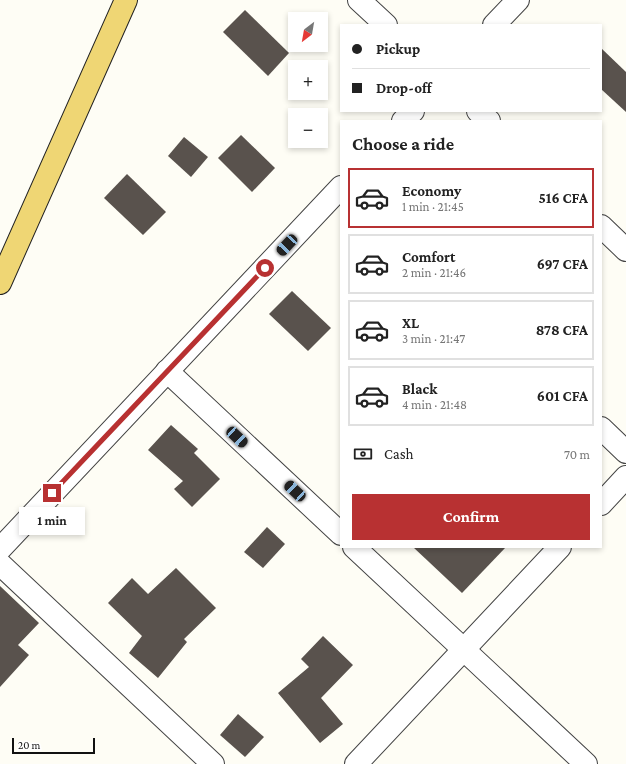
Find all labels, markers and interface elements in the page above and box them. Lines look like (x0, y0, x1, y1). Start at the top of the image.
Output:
north arrow (288, 12, 328, 52)
map controls (288, 12, 328, 148)
text: Pickup (376, 41, 420, 57)
button: + (288, 60, 328, 100)
text: Drop-off (376, 80, 432, 96)
button: − (288, 108, 328, 148)
text: Choose a ride (352, 134, 454, 154)
icon: car (354, 180, 390, 216)
text: Economy (402, 183, 461, 199)
text: 516 CFA (539, 190, 588, 206)
text: 1 min · 21:45 (402, 199, 464, 214)
car (274, 232, 300, 258)
icon: car (354, 246, 390, 282)
text: Comfort (402, 249, 456, 265)
text: 697 CFA (537, 256, 588, 272)
route start (256, 259, 274, 277)
text: 2 min · 21:46 (402, 265, 466, 280)
icon: car (354, 312, 390, 348)
text: XL (402, 315, 419, 331)
text: 878 CFA (536, 322, 588, 338)
text: 3 min · 21:47 (402, 331, 465, 346)
icon: car (354, 378, 390, 414)
text: Black (402, 381, 437, 397)
text: 601 CFA (537, 388, 588, 404)
text: 4 min · 21:48 (402, 397, 467, 412)
car (224, 424, 250, 450)
icon: cash (352, 443, 374, 465)
text: Cash (384, 446, 414, 462)
text: 70 m (564, 447, 590, 462)
car (282, 478, 308, 504)
route end (43, 484, 61, 502)
button: Confirm (352, 494, 590, 540)
callout: 1 min (19, 507, 85, 535)
text: 1 min (37, 513, 67, 528)
scale bar (12, 736, 95, 755)
text: 20 m (18, 739, 40, 751)

